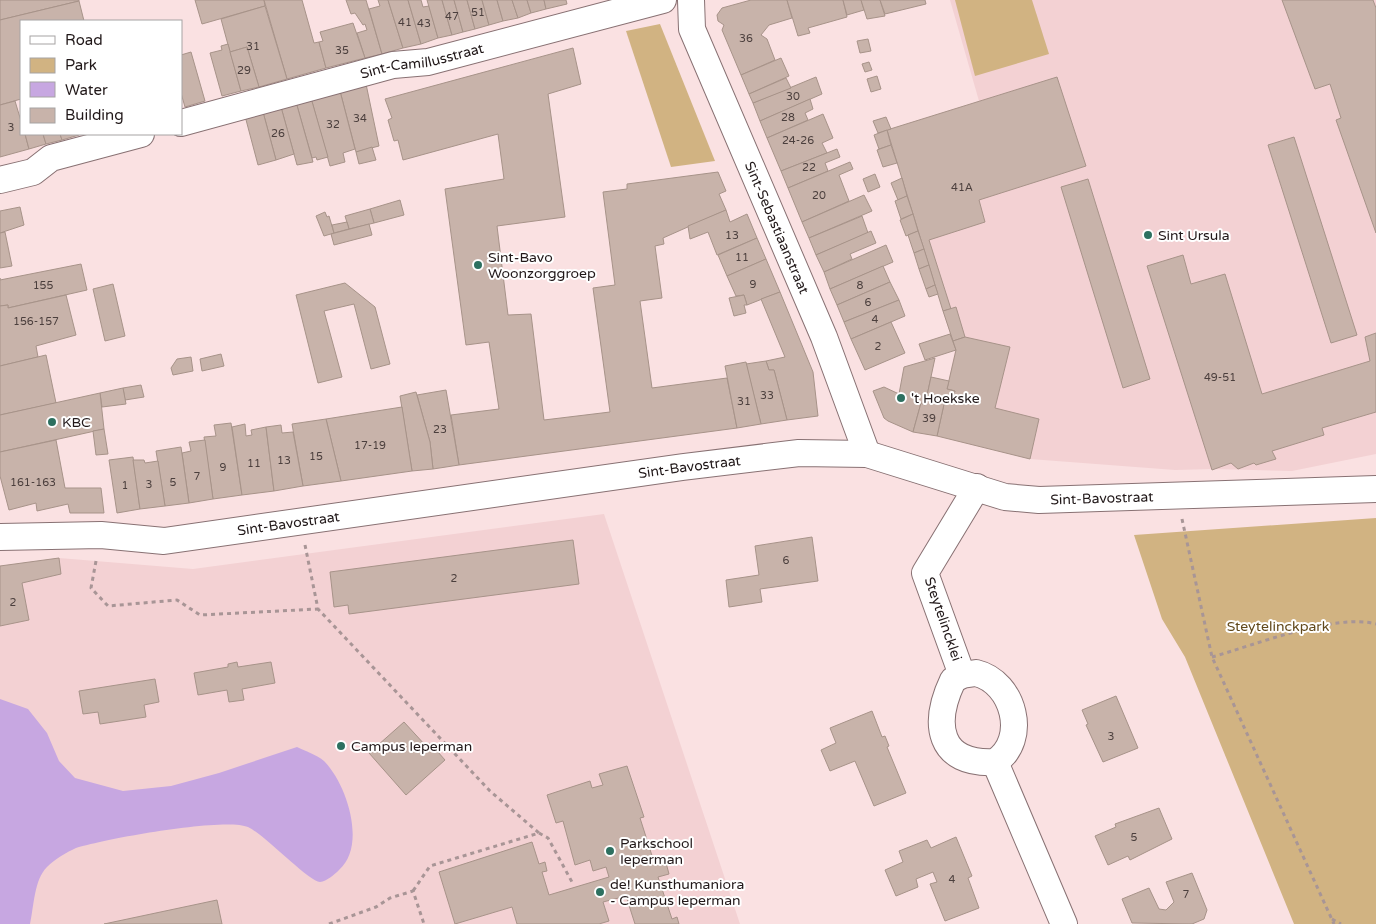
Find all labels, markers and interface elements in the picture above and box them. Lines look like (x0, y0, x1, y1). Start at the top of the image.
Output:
house number: 51 (471, 6, 485, 19)
house number: 47 (445, 10, 459, 23)
house number: 41 (398, 16, 412, 29)
house number: 43 (417, 17, 431, 30)
legend (20, 20, 182, 135)
text: Road (65, 31, 103, 49)
house number: 36 (739, 32, 753, 45)
street label: Sint-Camillusstraat (358, 39, 486, 82)
house number: 31 (246, 40, 260, 53)
house number: 35 (335, 44, 349, 57)
text: Park (65, 56, 97, 74)
house number: 29 (237, 64, 251, 77)
text: Water (65, 81, 108, 99)
house number: 30 (786, 90, 800, 103)
text: Building (65, 106, 124, 124)
house number: 28 (781, 111, 795, 124)
house number: 34 (353, 112, 367, 125)
house number: 32 (326, 118, 340, 131)
house number: 3 (8, 121, 15, 134)
house number: 26 (271, 127, 285, 140)
house number: 24-26 (782, 134, 814, 147)
street label: Sint-Sebastiaanstraat (741, 159, 813, 297)
house number: 22 (802, 161, 816, 174)
house number: 41A (951, 181, 973, 194)
house number: 20 (812, 189, 826, 202)
place label: Sint Ursula (1158, 227, 1230, 244)
house number: 13 (725, 229, 739, 242)
marker: Sint Ursula (1142, 229, 1154, 241)
place label: Sint-Bavo Woonzorggroep (488, 249, 596, 282)
house number: 11 (735, 251, 749, 264)
marker: Sint-Bavo Woonzorggroep (472, 259, 484, 271)
house number: 9 (750, 278, 757, 291)
house number: 155 (33, 279, 53, 292)
house number: 8 (857, 279, 864, 292)
house number: 6 (865, 296, 872, 309)
house number: 4 (872, 313, 879, 326)
house number: 156-157 (13, 315, 59, 328)
house number: 2 (875, 340, 882, 353)
house number: 49-51 (1204, 371, 1236, 384)
house number: 33 (760, 389, 774, 402)
place label: 't Hoekske (911, 390, 980, 407)
marker: 't Hoekske (895, 392, 907, 404)
house number: 31 (737, 395, 751, 408)
house number: 39 (922, 412, 936, 425)
place label: KBC (62, 414, 91, 431)
marker: KBC (46, 416, 58, 428)
house number: 23 (433, 423, 447, 436)
house number: 17-19 (354, 439, 386, 452)
house number: 15 (309, 450, 323, 463)
street label: Sint-Bavostraat (637, 452, 742, 482)
house number: 13 (277, 454, 291, 467)
house number: 11 (247, 457, 261, 470)
house number: 9 (220, 461, 227, 474)
house number: 7 (194, 470, 201, 483)
house number: 161-163 (10, 476, 56, 489)
house number: 5 (170, 476, 177, 489)
house number: 3 (146, 478, 153, 491)
house number: 1 (122, 479, 128, 492)
street label: Sint-Bavostraat (1050, 488, 1154, 508)
street label: Sint-Bavostraat (236, 507, 341, 539)
house number: 6 (783, 554, 790, 567)
house number: 2 (451, 572, 458, 585)
street label: Steytelincklei (921, 575, 965, 663)
house number: 2 (10, 596, 17, 609)
park label: Steytelinckpark (1227, 618, 1330, 635)
house number: 3 (1108, 730, 1115, 743)
place label: Campus Ieperman (351, 738, 472, 755)
marker: Campus Ieperman (335, 740, 347, 752)
house number: 5 (1131, 831, 1138, 844)
place label: Parkschool Ieperman (620, 835, 693, 868)
marker: Parkschool Ieperman (604, 845, 616, 857)
house number: 4 (949, 873, 956, 886)
place label: de! Kunsthumaniora - Campus Ieperman (610, 876, 744, 909)
marker: de! Kunsthumaniora - Campus Ieperman (594, 886, 606, 898)
house number: 7 (1183, 888, 1190, 901)

